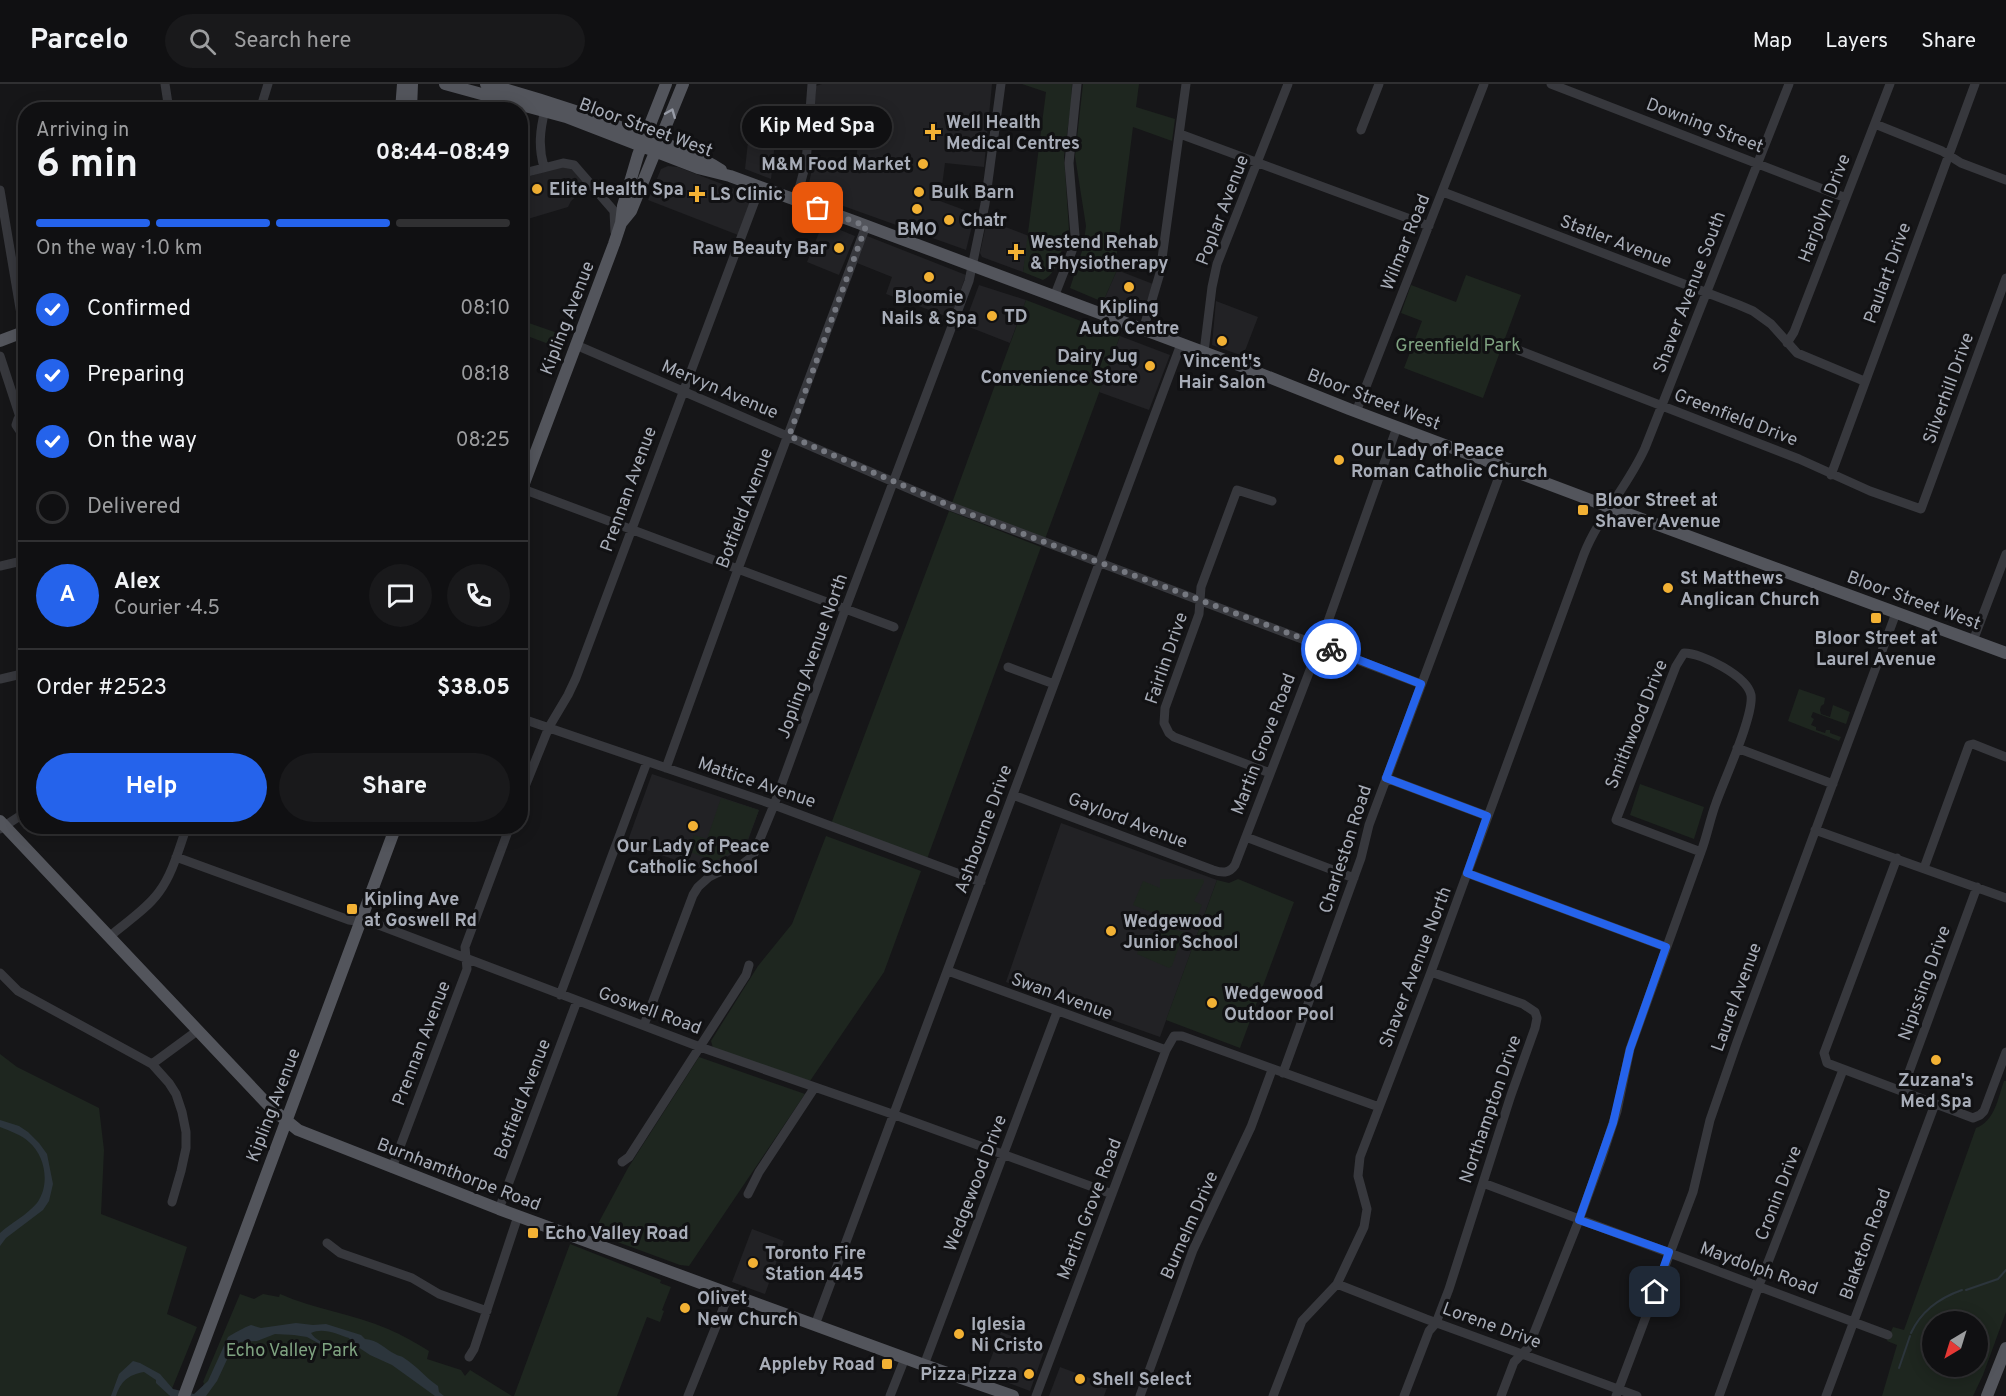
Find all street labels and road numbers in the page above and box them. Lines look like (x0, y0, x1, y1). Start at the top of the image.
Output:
street label: Downing Street (1643, 93, 1766, 159)
street label: Bloor Street West (575, 94, 716, 163)
street label: Harjolyn Drive (1794, 151, 1857, 266)
street label: Poplar Avenue (1192, 152, 1255, 269)
street label: Wilmar Road (1377, 191, 1436, 294)
street label: Shaver Avenue South (1649, 208, 1732, 377)
street label: Statler Avenue (1556, 210, 1675, 274)
street label: Paulart Drive (1859, 220, 1917, 327)
street label: Kipling Avenue (536, 258, 601, 379)
street label: Silverhill Drive (1919, 330, 1980, 447)
street label: Mervyn Avenue (657, 355, 781, 425)
street label: Bloor Street West (1304, 364, 1443, 436)
street label: Greenfield Drive (1670, 384, 1801, 453)
street label: Prennan Avenue (596, 424, 663, 555)
street label: Botfield Avenue (712, 445, 779, 572)
street label: Bloor Street West (1843, 567, 1984, 636)
street label: Jopling Avenue North (773, 571, 854, 742)
street label: Fairlin Drive (1141, 609, 1194, 708)
street label: Smithwood Drive (1601, 657, 1674, 793)
street label: Martin Grove Road (1227, 670, 1302, 819)
street label: Mattice Avenue (695, 752, 819, 814)
street label: Ashbourne Drive (950, 762, 1018, 897)
street label: Charleston Road (1315, 782, 1378, 917)
street label: Gaylord Avenue (1064, 788, 1191, 855)
street label: Shaver Avenue North (1375, 884, 1458, 1051)
street label: Nipissing Drive (1894, 923, 1957, 1044)
street label: Laurel Avenue (1707, 940, 1768, 1055)
street label: Swan Avenue (1008, 968, 1115, 1026)
street label: Prennan Avenue (388, 978, 457, 1109)
street label: Goswell Road (595, 982, 704, 1041)
street label: Northampton Drive (1455, 1032, 1528, 1187)
street label: Botfield Avenue (490, 1036, 557, 1163)
street label: Kipling Avenue (242, 1045, 307, 1166)
street label: Wedgewood Drive (940, 1112, 1013, 1255)
street label: Burnhamthorpe Road (373, 1134, 544, 1217)
street label: Martin Grove Road (1053, 1135, 1128, 1284)
street label: Cronin Drive (1751, 1143, 1808, 1244)
street label: Burnelm Drive (1156, 1168, 1224, 1283)
street label: Blaketon Road (1836, 1186, 1897, 1303)
street label: Maydolph Road (1696, 1237, 1821, 1301)
street label: Lorene Drive (1439, 1298, 1544, 1355)

